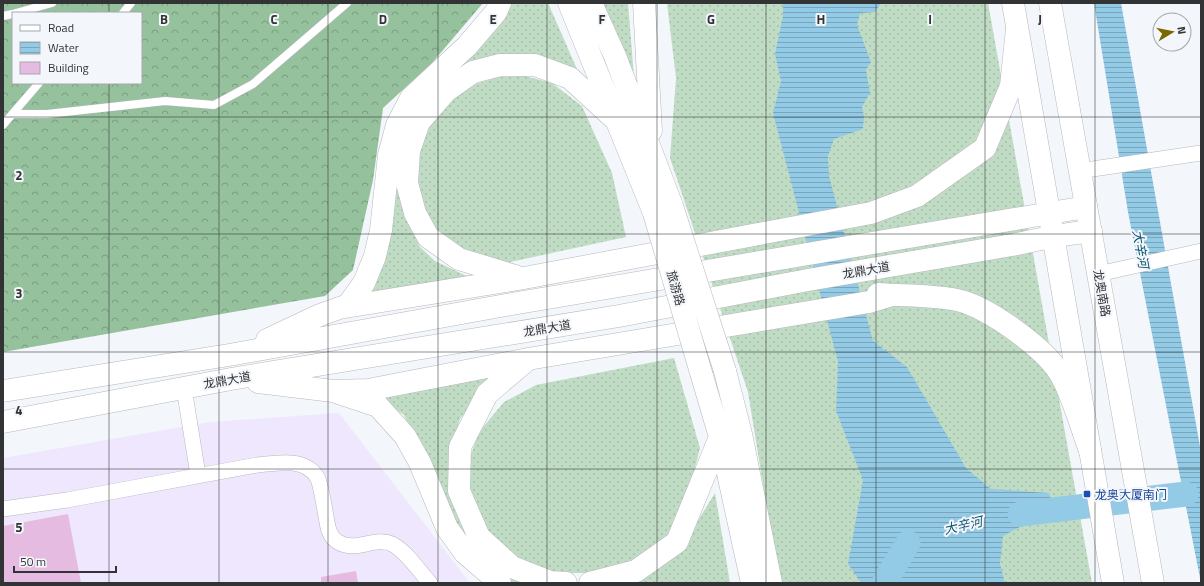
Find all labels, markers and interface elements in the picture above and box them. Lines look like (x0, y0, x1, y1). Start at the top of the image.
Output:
text: B (160, 9, 168, 29)
text: C (270, 9, 278, 29)
text: D (379, 9, 387, 29)
text: E (489, 9, 497, 29)
text: F (599, 9, 606, 29)
text: G (707, 9, 715, 29)
text: H (817, 9, 825, 29)
text: I (928, 9, 932, 29)
text: J (1038, 9, 1042, 29)
legend (12, 12, 142, 84)
north arrow (1152, 12, 1192, 52)
text: Road (48, 18, 74, 37)
text: N (1173, 25, 1190, 35)
text: Water (48, 38, 79, 57)
text: Building (48, 58, 89, 77)
text: 2 (15, 165, 23, 185)
water label: 大辛河 (1128, 228, 1155, 273)
street label: 龙鼎大道 (841, 256, 891, 284)
street label: 旅游路 (662, 268, 690, 308)
street label: 龙奥南路 (1088, 268, 1116, 318)
text: 3 (15, 283, 23, 303)
street label: 龙鼎大道 (522, 315, 572, 341)
street label: 龙鼎大道 (202, 366, 252, 394)
text: 4 (15, 400, 23, 420)
place label: 龙奥大厦南门 (1095, 485, 1167, 504)
marker: 龙奥大厦南门 (1082, 489, 1092, 499)
water label: 大辛河 (942, 510, 987, 539)
text: 5 (15, 517, 23, 537)
scale bar (14, 548, 116, 574)
text: 50 m (20, 552, 46, 571)

